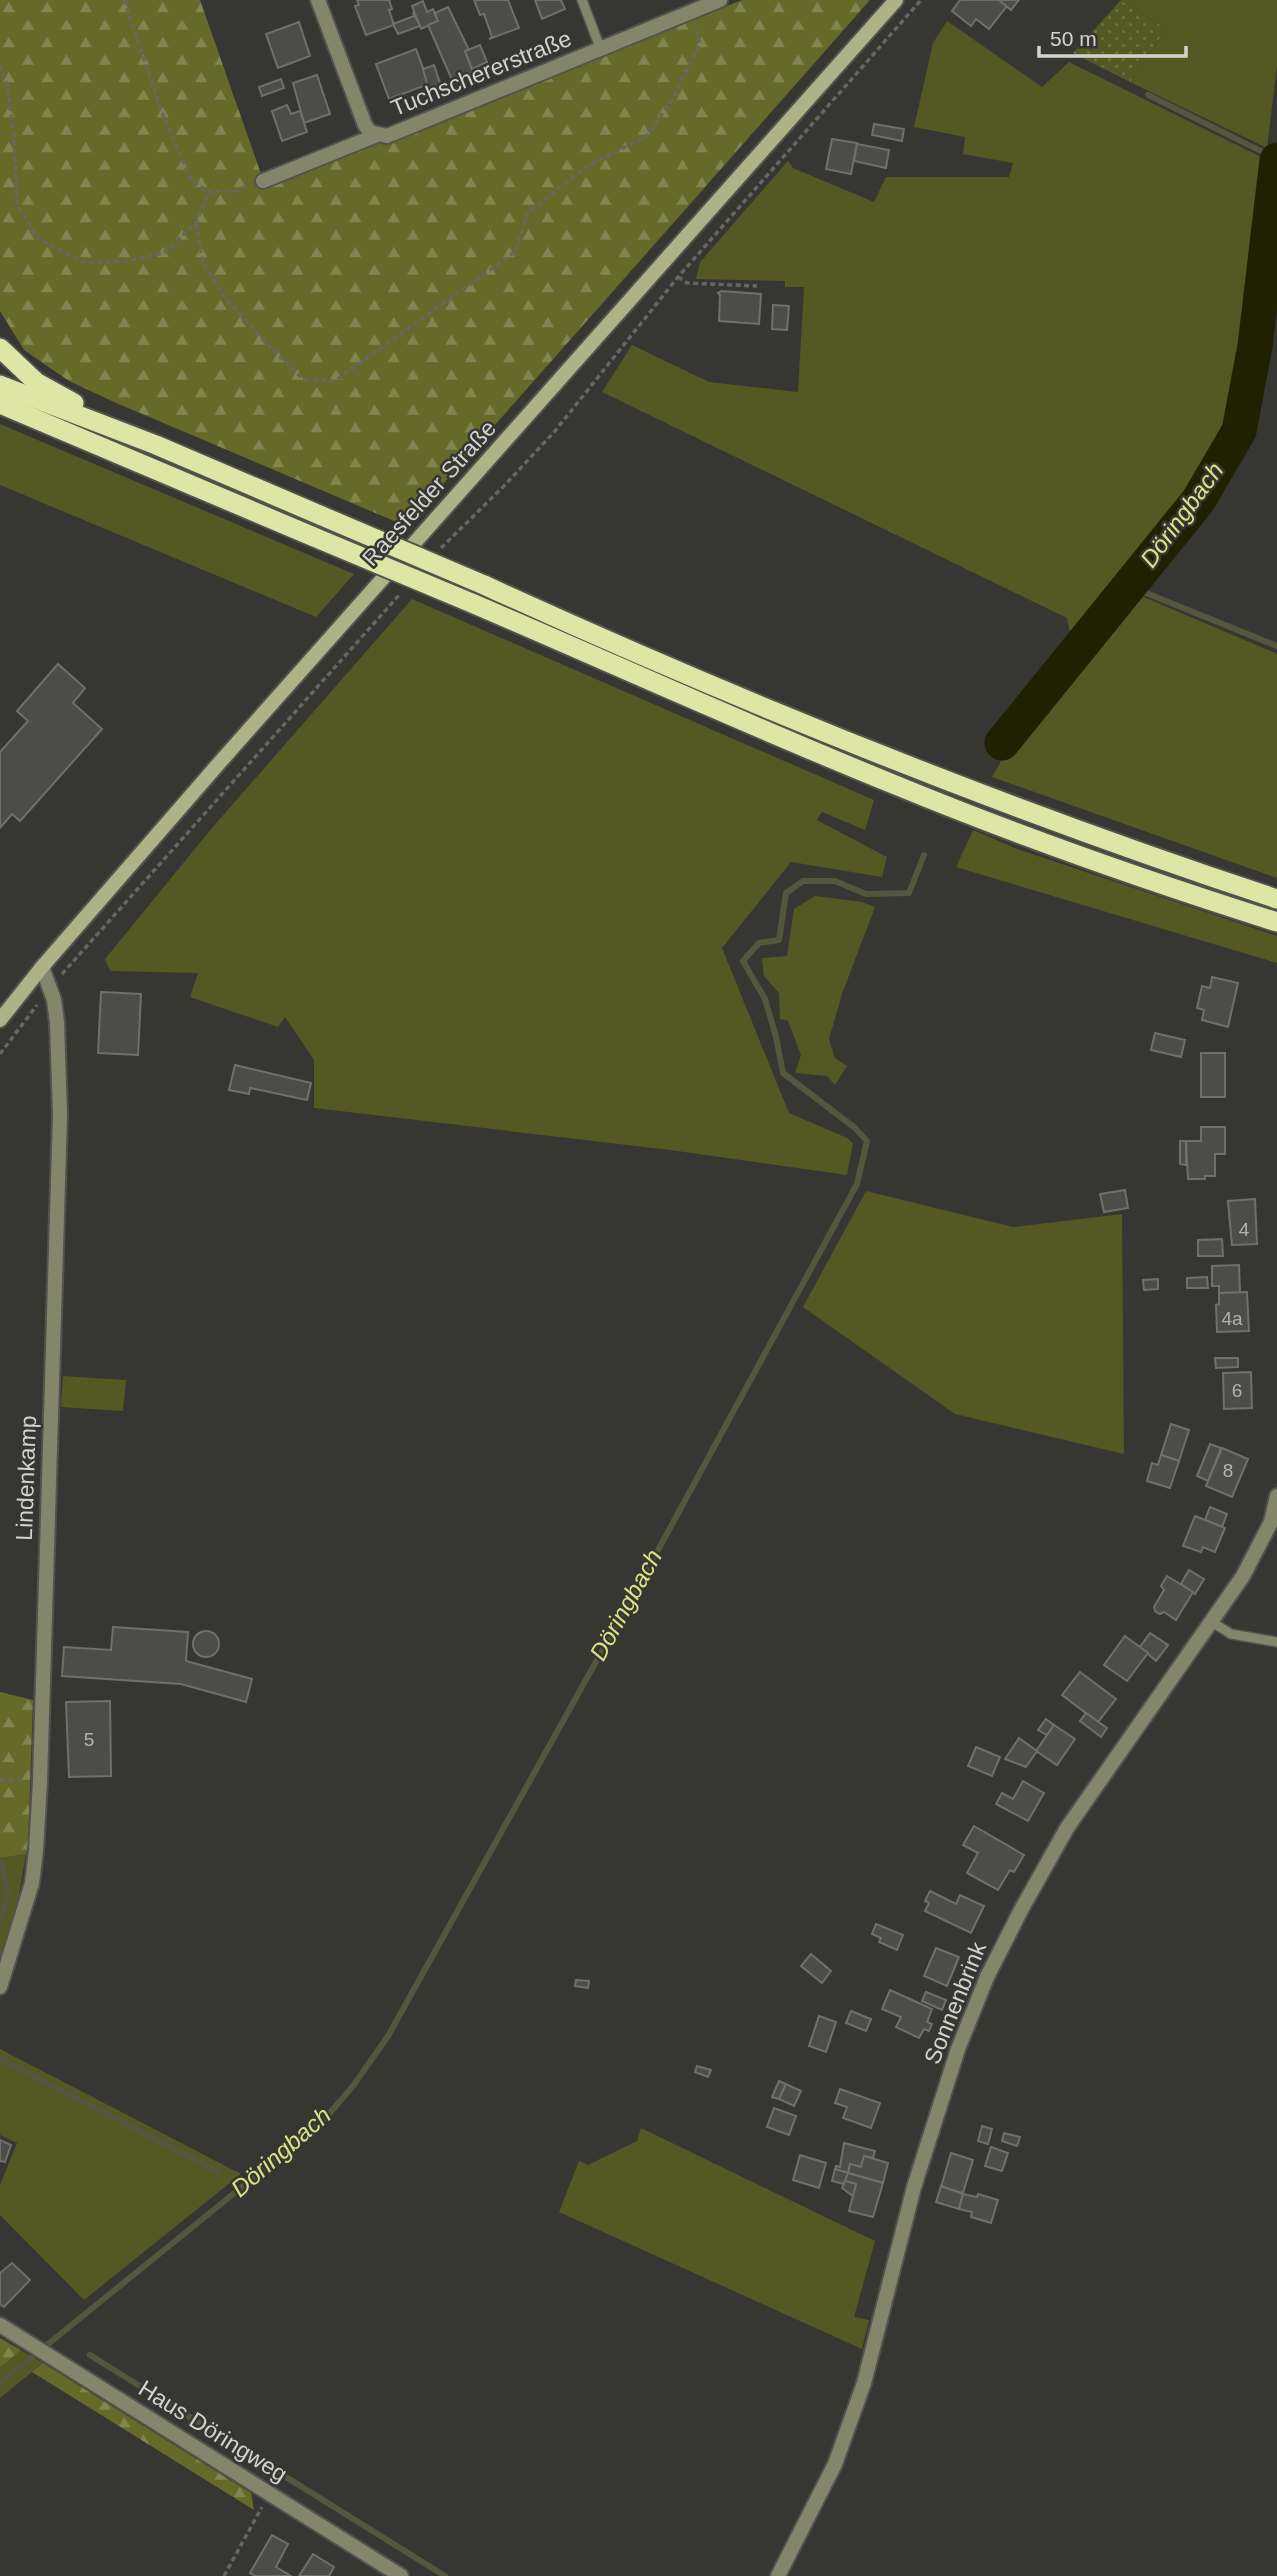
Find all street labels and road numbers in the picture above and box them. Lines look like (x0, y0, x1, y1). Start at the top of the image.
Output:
street label: Tuchschererstraße (387, 25, 575, 121)
street label: Raesfelder Straße (357, 415, 501, 571)
street label: Lindenkamp (11, 1415, 41, 1541)
street label: Sonnenbrink (919, 1938, 991, 2068)
street label: Haus Döringweg (134, 2375, 292, 2487)

